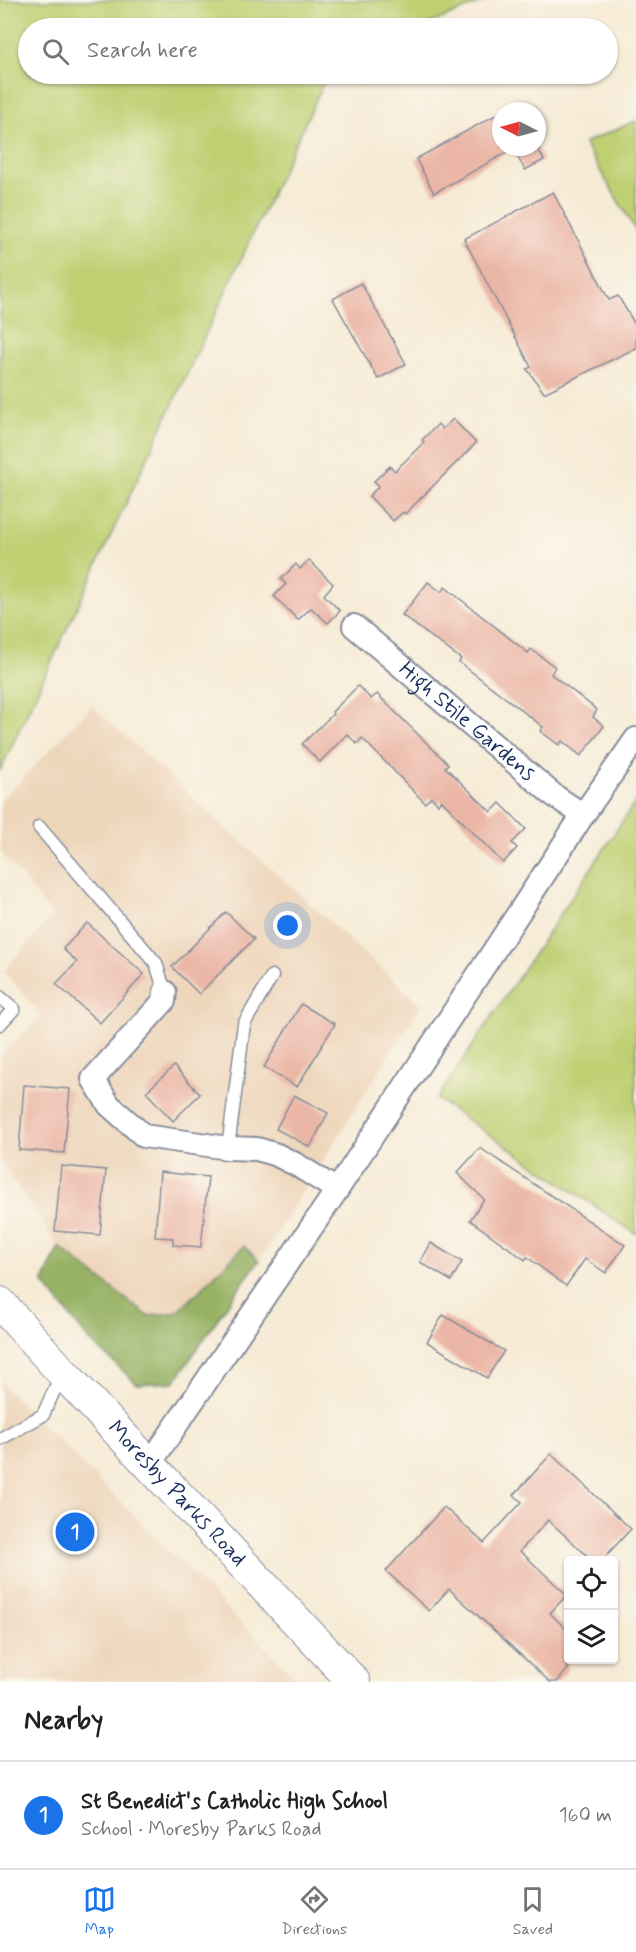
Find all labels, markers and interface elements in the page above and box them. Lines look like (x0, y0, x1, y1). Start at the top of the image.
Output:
search box (18, 18, 618, 84)
icon: search (39, 35, 72, 68)
text: Search here (87, 37, 198, 65)
north arrow (492, 102, 546, 156)
street label: High Stile Gardens (393, 656, 541, 788)
your location (273, 911, 302, 940)
street label: Moresby Parks Road (101, 1415, 252, 1573)
pin: 1 (56, 1510, 94, 1555)
map controls (564, 1556, 618, 1664)
button: locate (564, 1556, 618, 1610)
button: layers (564, 1610, 618, 1664)
text: Nearby (24, 1704, 103, 1738)
text: St Benedict's Catholic High School (81, 1788, 388, 1816)
text: 1 (39, 1802, 48, 1829)
text: 160 m (559, 1802, 612, 1829)
text: School · Moresby Parks Road (81, 1816, 321, 1843)
tab: Map (83, 1883, 116, 1940)
tab: Directions (281, 1883, 347, 1940)
tab: Saved (513, 1883, 553, 1940)

